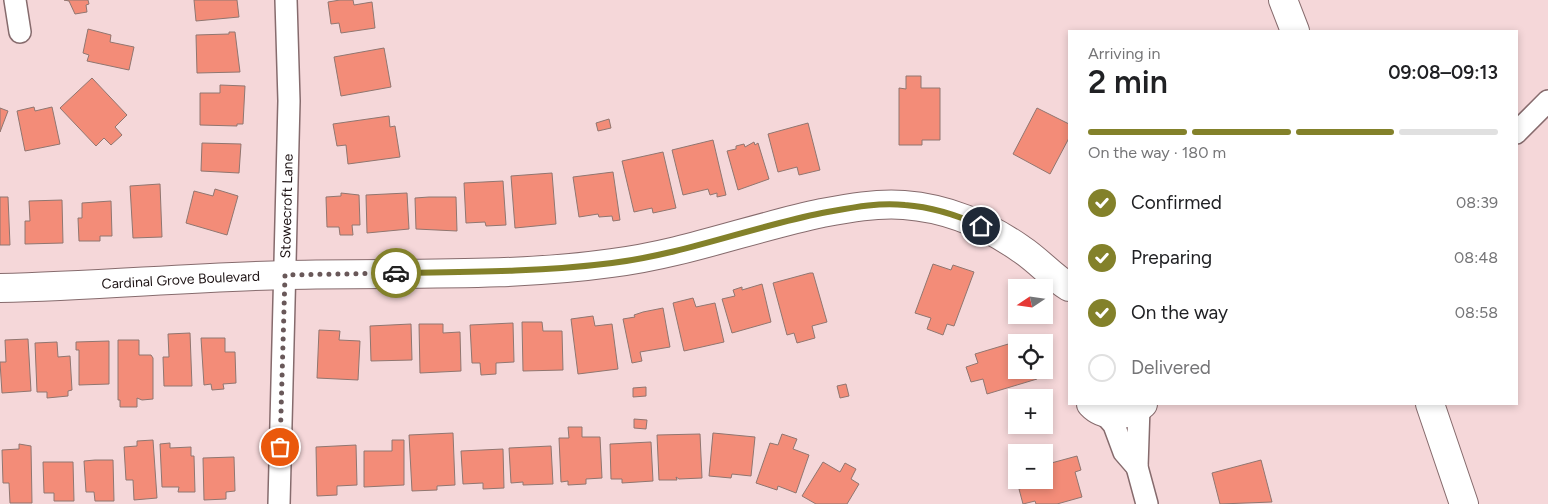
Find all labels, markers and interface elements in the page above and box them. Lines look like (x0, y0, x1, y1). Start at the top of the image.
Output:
text: Arriving in (1088, 44, 1160, 63)
text: 09:08–09:13 (1388, 61, 1498, 84)
text: 2 min (1088, 63, 1168, 101)
text: On the way · 180 m (1088, 143, 1226, 162)
street label: Stowecroft Lane (277, 153, 296, 259)
icon: check (1088, 189, 1116, 217)
text: Confirmed (1131, 191, 1222, 214)
text: 08:39 (1456, 193, 1498, 212)
pin (960, 205, 1002, 247)
icon: home (967, 212, 995, 240)
icon: check (1088, 244, 1116, 272)
text: Preparing (1131, 246, 1212, 269)
courier (371, 248, 421, 298)
text: 08:48 (1454, 248, 1498, 267)
icon: car (382, 259, 410, 287)
street label: Cardinal Grove Boulevard (101, 267, 260, 292)
north arrow (1008, 279, 1052, 324)
map controls (1008, 279, 1053, 489)
icon: check (1088, 299, 1116, 327)
text: On the way (1131, 301, 1228, 324)
text: 08:58 (1455, 303, 1498, 322)
button: locate (1008, 334, 1053, 379)
text: Delivered (1131, 356, 1211, 379)
button: + (1008, 389, 1053, 434)
pin (259, 426, 301, 468)
icon: bag (266, 433, 294, 461)
button: − (1008, 444, 1053, 489)

